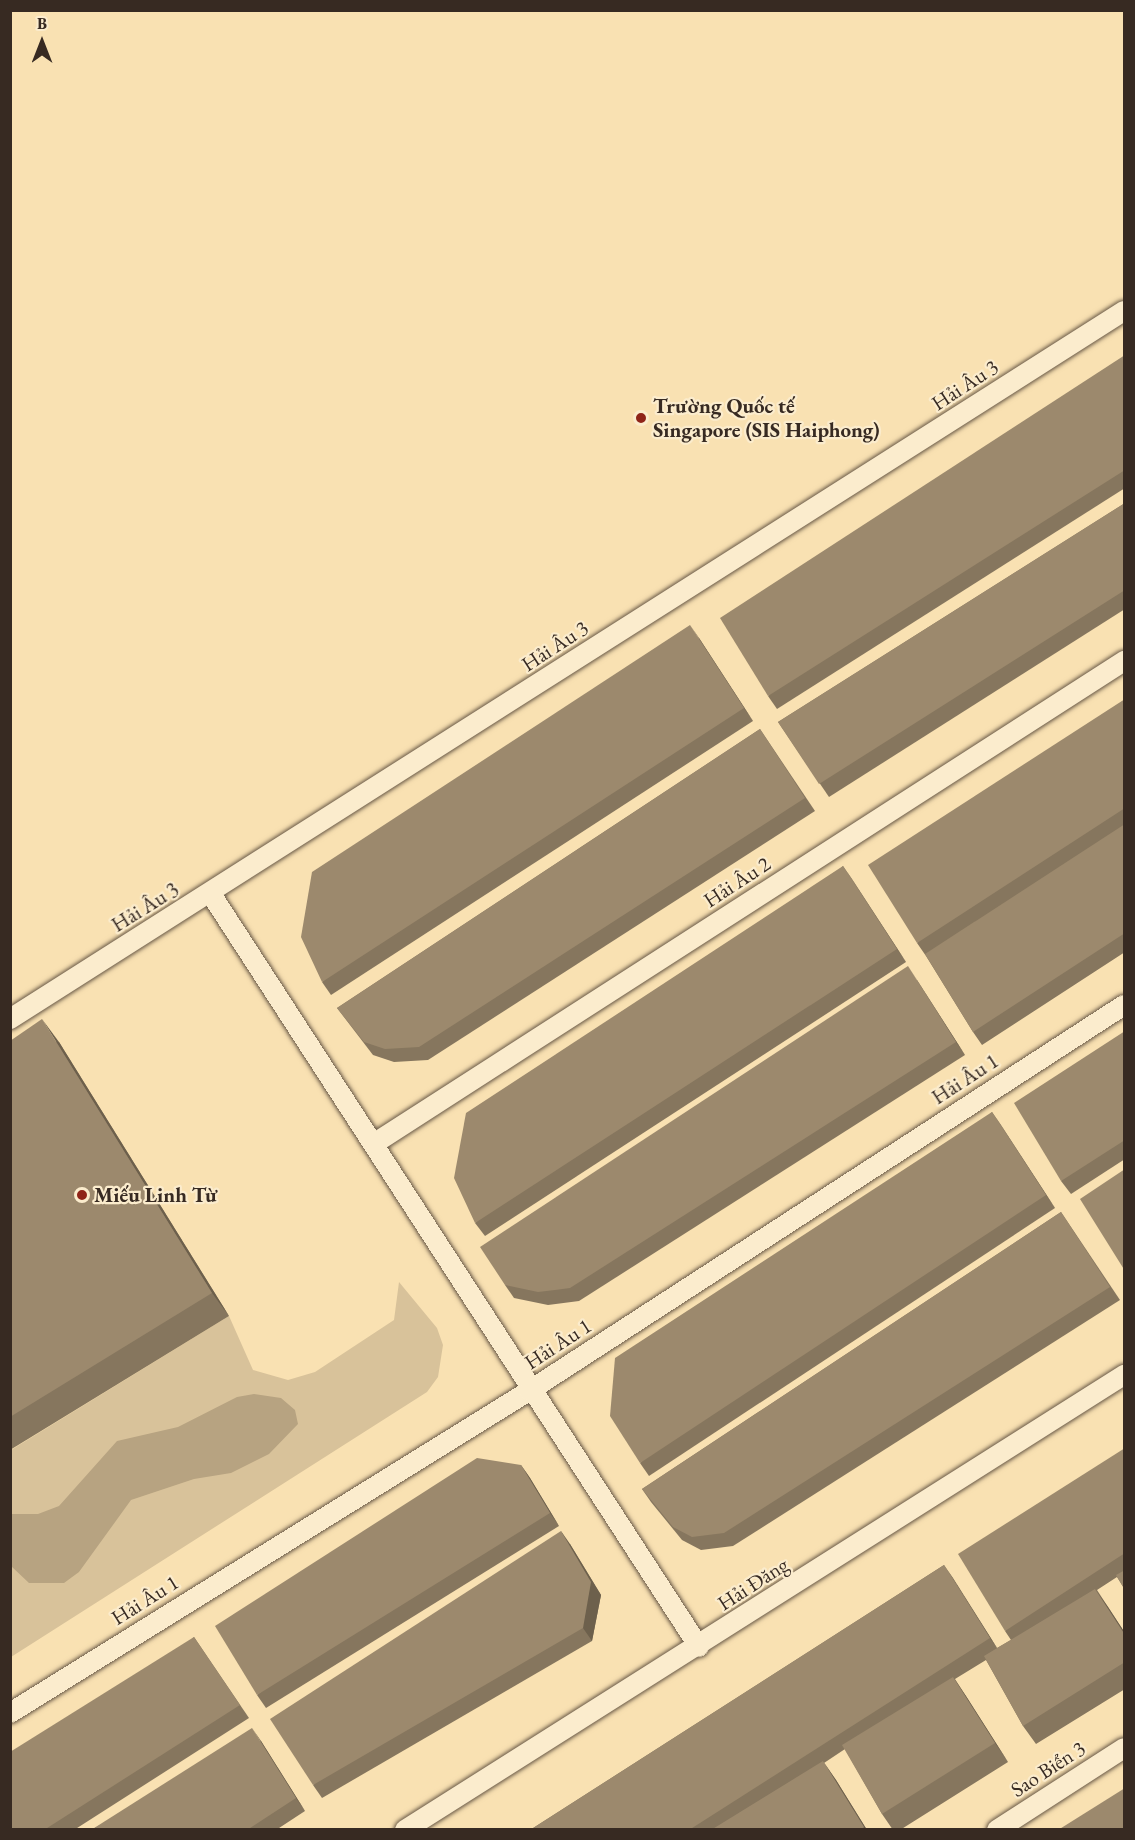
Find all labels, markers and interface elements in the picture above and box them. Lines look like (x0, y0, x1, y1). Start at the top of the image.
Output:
north arrow (12, 12, 72, 72)
text: B (37, 13, 47, 34)
street label: Hải Âu 3 (927, 354, 1003, 416)
place label: Trường Quốc tế Singapore (SIS Haiphong) (653, 393, 880, 443)
marker: Trường Quốc tế Singapore (SIS Haiphong) (634, 411, 648, 425)
street label: Hải Âu 3 (517, 615, 593, 677)
street label: Hải Âu 2 (699, 851, 775, 913)
street label: Hải Âu 3 (107, 877, 183, 937)
street label: Hải Âu 1 (927, 1048, 1003, 1110)
place label: Miếu Linh Từ (94, 1182, 218, 1208)
marker: Miếu Linh Từ (75, 1188, 89, 1202)
street label: Hải Âu 1 (520, 1313, 596, 1375)
street label: Hải Đăng (713, 1552, 793, 1616)
street label: Hải Âu 1 (107, 1570, 183, 1630)
street label: Sao Biển 3 (1006, 1736, 1090, 1802)

